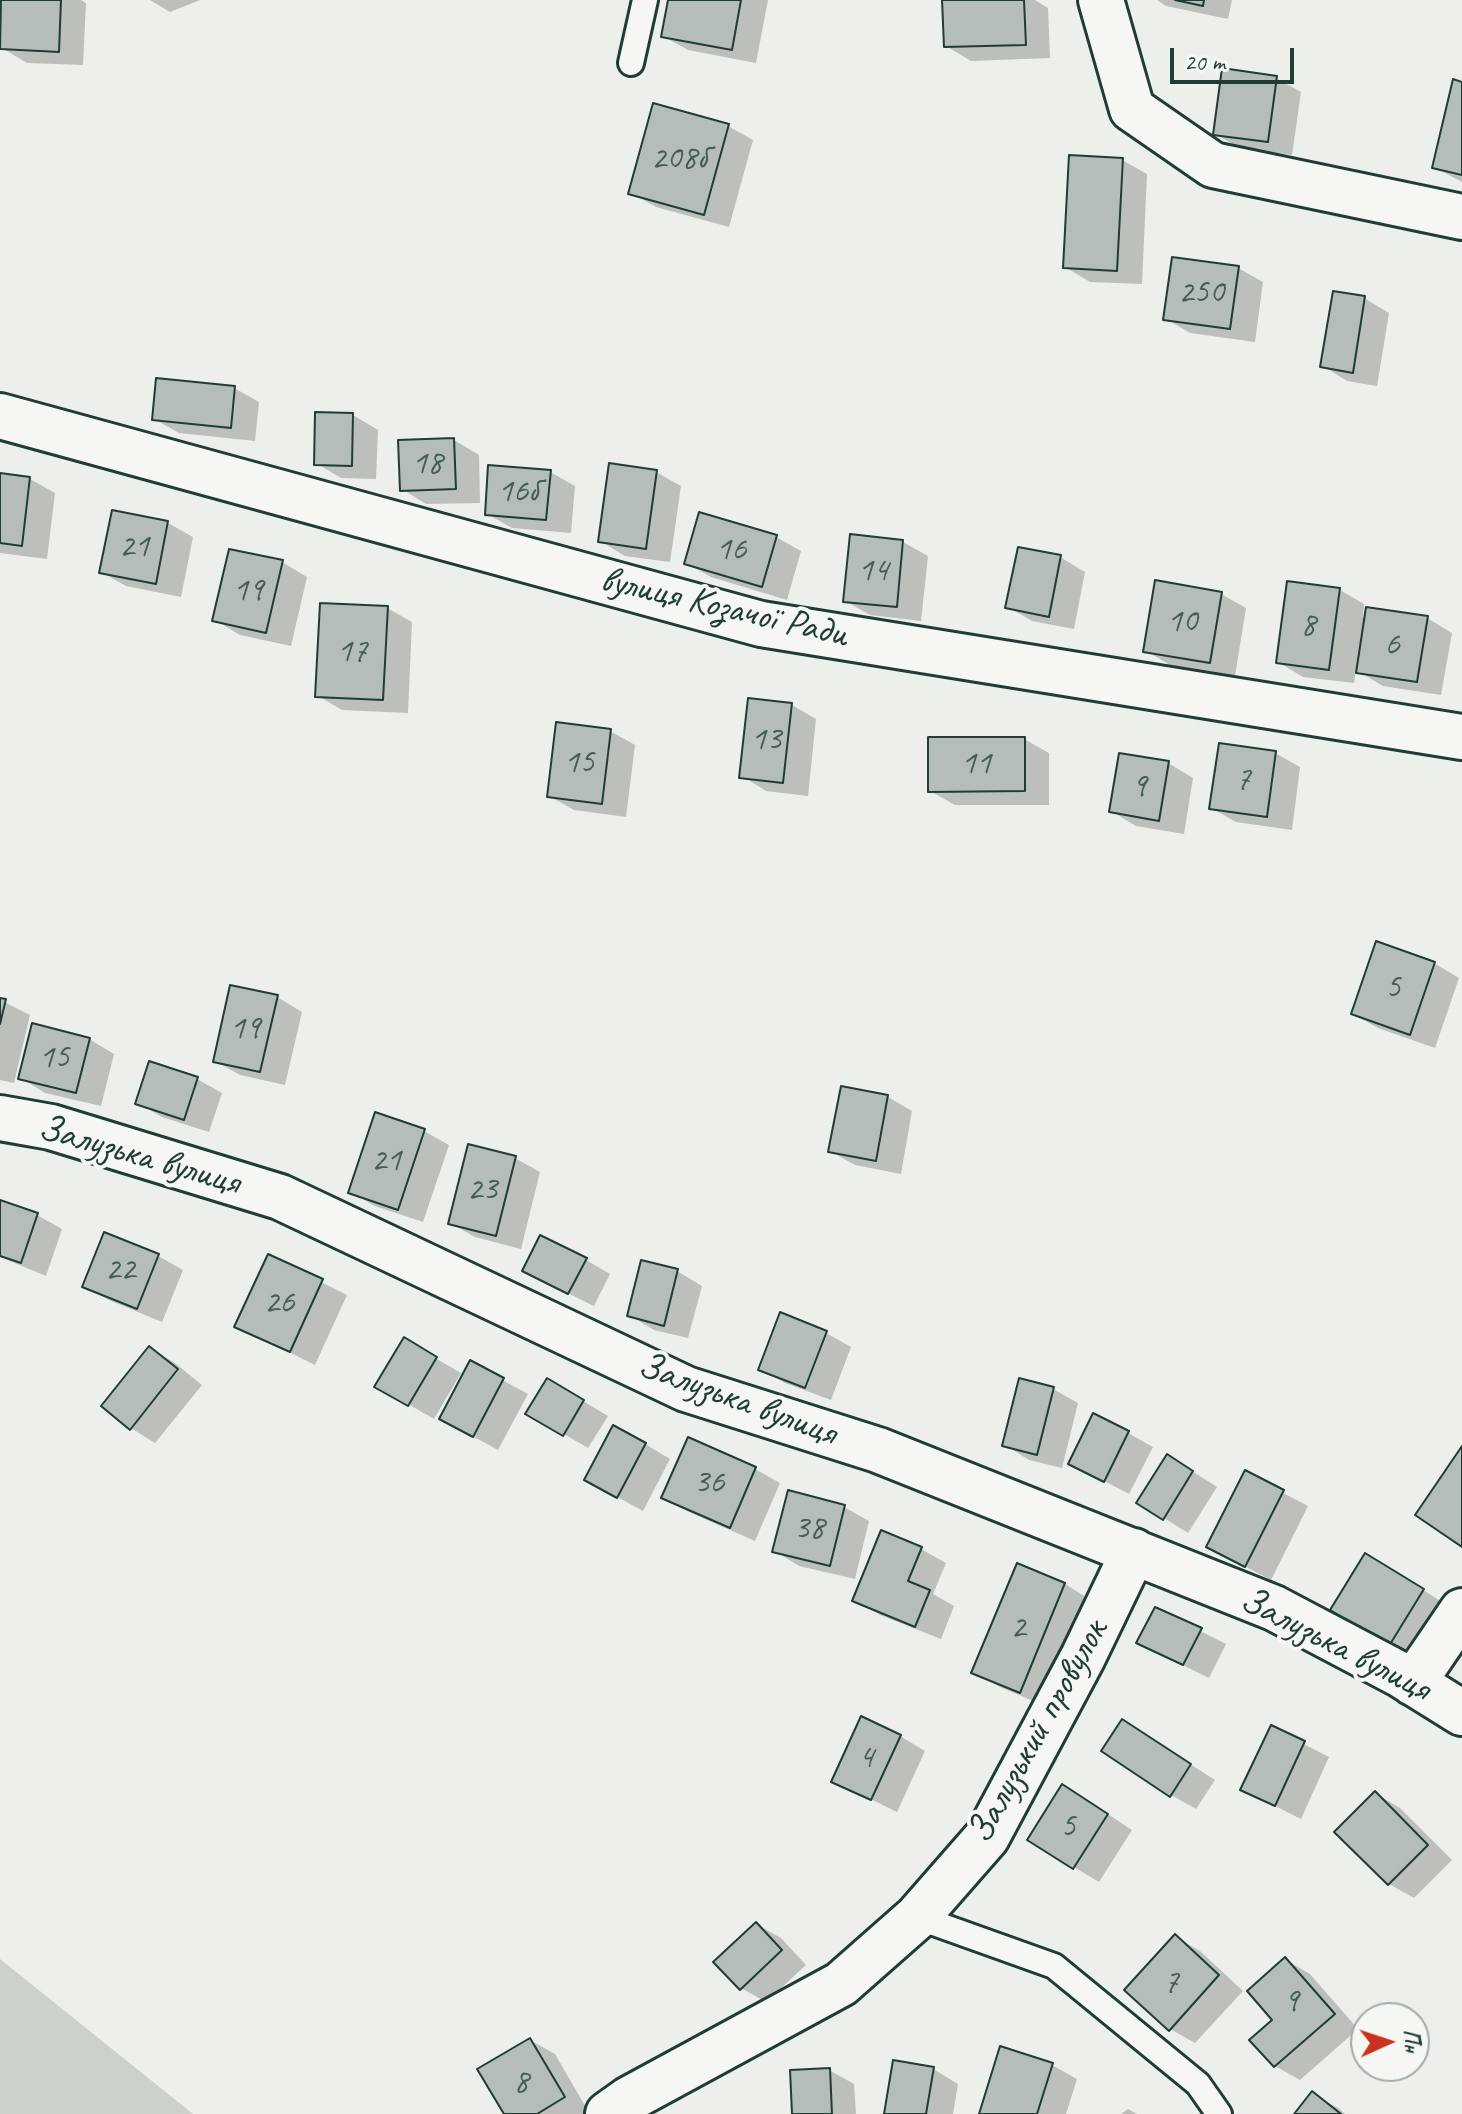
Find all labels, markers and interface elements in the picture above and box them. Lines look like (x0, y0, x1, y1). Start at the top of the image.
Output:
scale bar (1174, 32, 1298, 82)
text: 20 m (1184, 47, 1225, 77)
house number: 208б (651, 139, 707, 179)
house number: 250 (1178, 273, 1224, 313)
house number: 18 (412, 444, 442, 484)
house number: 16б (497, 472, 539, 512)
house number: 21 (119, 527, 149, 567)
house number: 16 (716, 530, 746, 570)
house number: 14 (858, 551, 888, 591)
street label: вулиця Козачої Ради (596, 557, 852, 659)
house number: 19 (233, 571, 263, 611)
house number: 10 (1167, 602, 1197, 642)
house number: 8 (1300, 606, 1316, 646)
house number: 6 (1384, 625, 1400, 665)
house number: 17 (337, 632, 367, 672)
house number: 13 (751, 720, 781, 760)
house number: 15 (564, 743, 594, 783)
house number: 11 (961, 744, 991, 784)
house number: 7 (1235, 760, 1251, 800)
house number: 9 (1131, 767, 1147, 807)
house number: 5 (1385, 968, 1401, 1008)
house number: 19 (230, 1009, 260, 1049)
house number: 15 (39, 1038, 69, 1078)
street label: Залузька вулиця (33, 1105, 245, 1207)
house number: 21 (371, 1141, 401, 1181)
house number: 23 (467, 1170, 497, 1210)
house number: 22 (105, 1250, 135, 1290)
house number: 26 (264, 1283, 294, 1323)
street label: Залузька вулиця (632, 1343, 842, 1457)
house number: 36 (694, 1463, 724, 1503)
house number: 38 (794, 1509, 824, 1549)
street label: Залузька вулиця (1232, 1578, 1438, 1712)
house number: 2 (1010, 1608, 1026, 1648)
street label: Залузький провулок (958, 1612, 1118, 1852)
house number: 4 (858, 1738, 874, 1778)
house number: 5 (1060, 1807, 1076, 1847)
house number: 7 (1163, 1963, 1179, 2003)
house number: 9 (1283, 1982, 1299, 2022)
north arrow (1350, 2002, 1430, 2082)
text: Пн (1397, 2029, 1427, 2053)
house number: 8 (513, 2063, 529, 2103)

